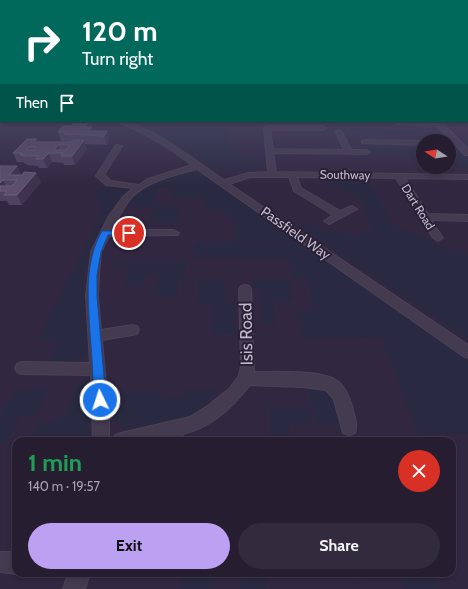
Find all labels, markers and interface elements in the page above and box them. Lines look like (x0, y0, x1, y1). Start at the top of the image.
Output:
text: 120 m (82, 14, 158, 48)
icon: right (16, 16, 68, 68)
text: Turn right (82, 48, 153, 70)
icon: arrive (56, 92, 78, 114)
text: Then (16, 94, 48, 112)
north arrow (416, 134, 456, 174)
map controls (416, 134, 456, 174)
street label: Southway (320, 167, 370, 182)
street label: Dart Road (399, 181, 438, 232)
street label: Passfield Way (258, 202, 334, 264)
pin (112, 216, 146, 250)
icon: arrive (118, 222, 140, 244)
street label: Isis Road (235, 303, 257, 365)
position arrow (79, 379, 121, 421)
text: 1 min (28, 448, 82, 477)
button: close (398, 450, 440, 492)
text: 140 m · 19:57 (28, 478, 100, 494)
button: Exit (28, 523, 230, 569)
button: Share (238, 523, 440, 569)

